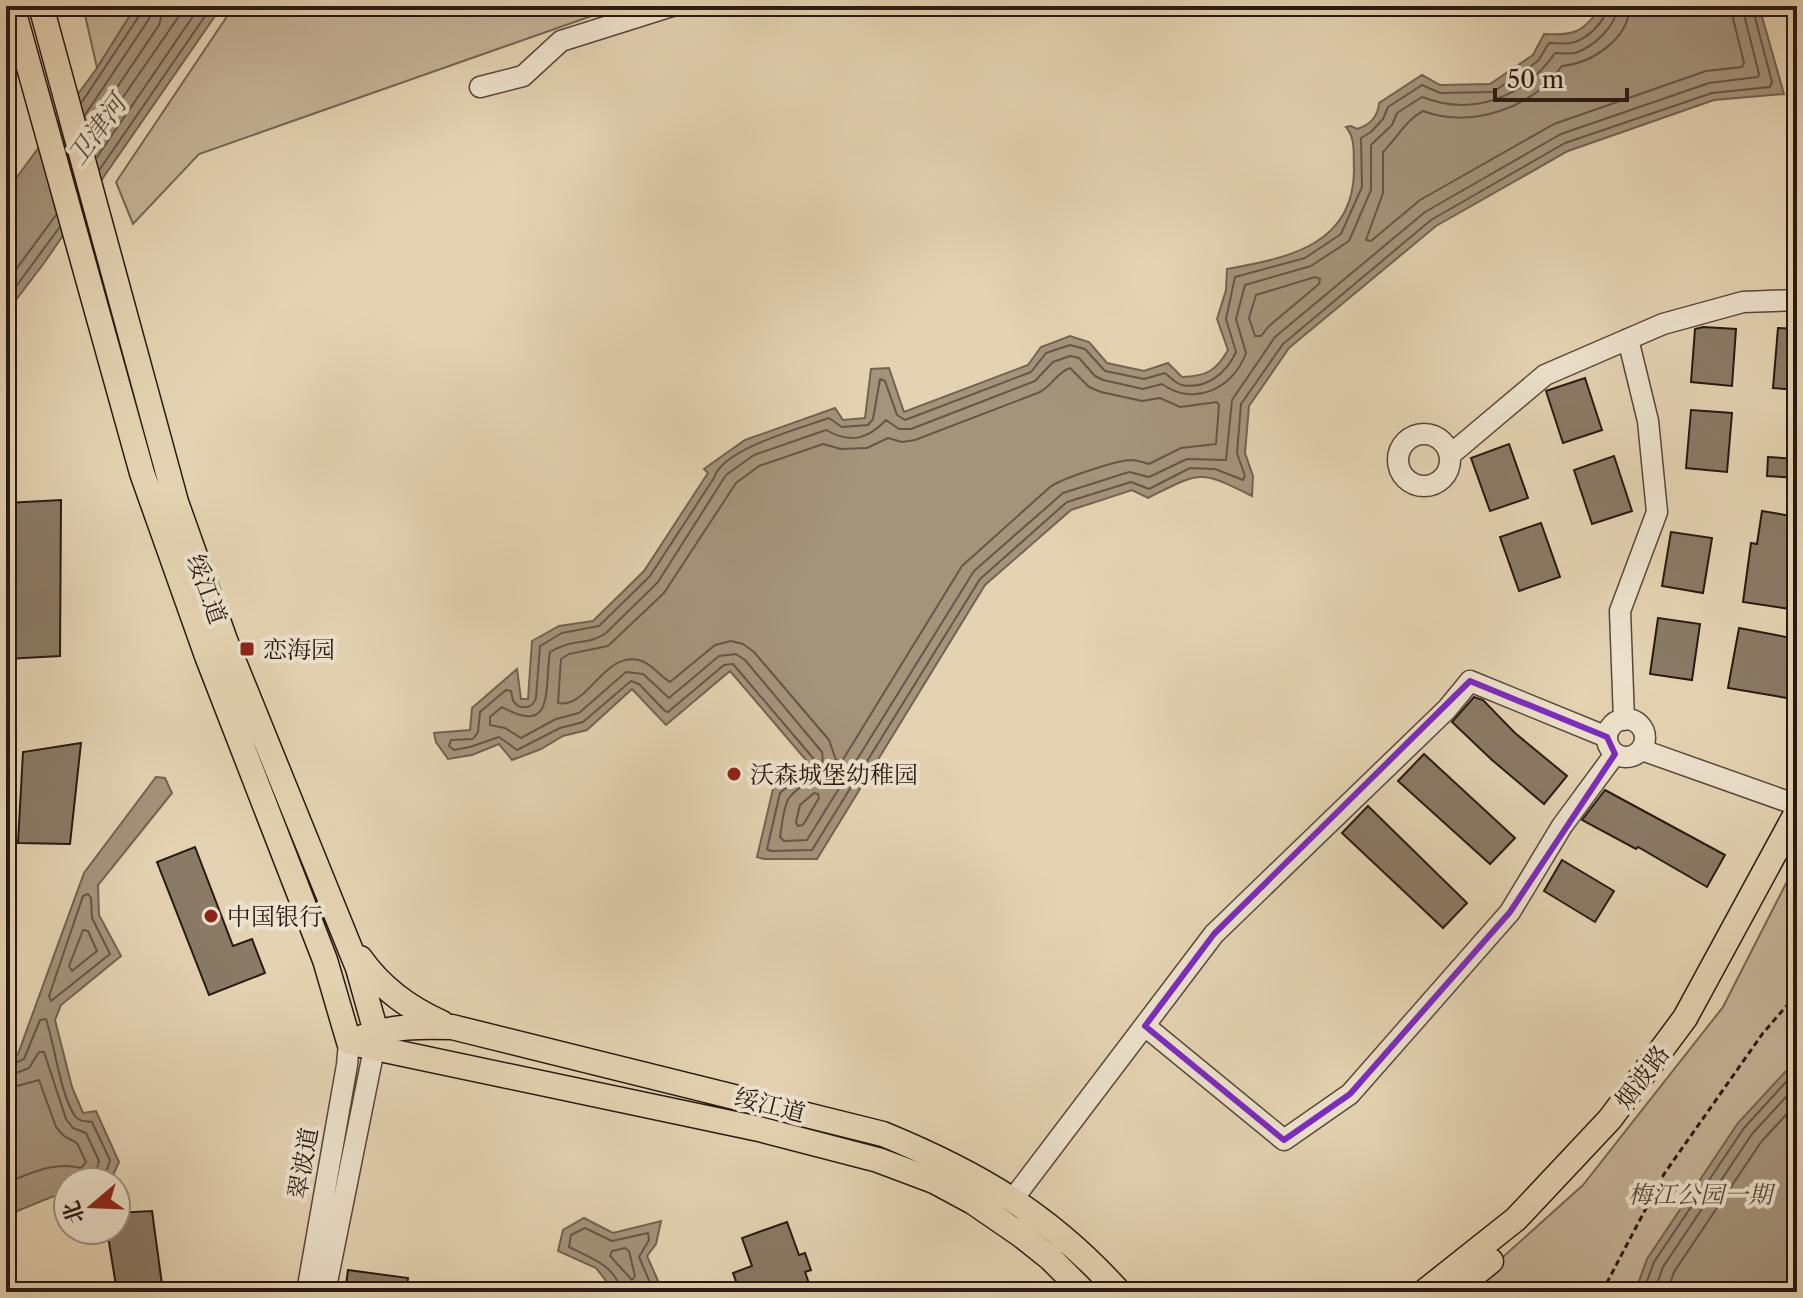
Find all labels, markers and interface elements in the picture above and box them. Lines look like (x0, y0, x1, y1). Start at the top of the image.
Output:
scale bar (1495, 52, 1627, 102)
text: 50 m (1507, 65, 1564, 94)
water label: 卫津河 (61, 86, 135, 171)
street label: 绥江道 (181, 550, 233, 628)
place label: 恋海园 (263, 635, 335, 664)
marker: 恋海园 (238, 640, 256, 658)
place label: 沃森城堡幼稚园 (750, 760, 918, 789)
marker: 沃森城堡幼稚园 (725, 765, 743, 783)
place label: 中国银行 (227, 902, 323, 931)
marker: 中国银行 (202, 907, 220, 925)
street label: 烟波路 (1609, 1040, 1675, 1114)
street label: 绥江道 (732, 1082, 808, 1128)
street label: 翠波道 (282, 1125, 324, 1201)
north arrow (52, 1166, 132, 1246)
park label: 梅江公园一期 (1628, 1180, 1776, 1209)
text: 北 (57, 1198, 90, 1227)

